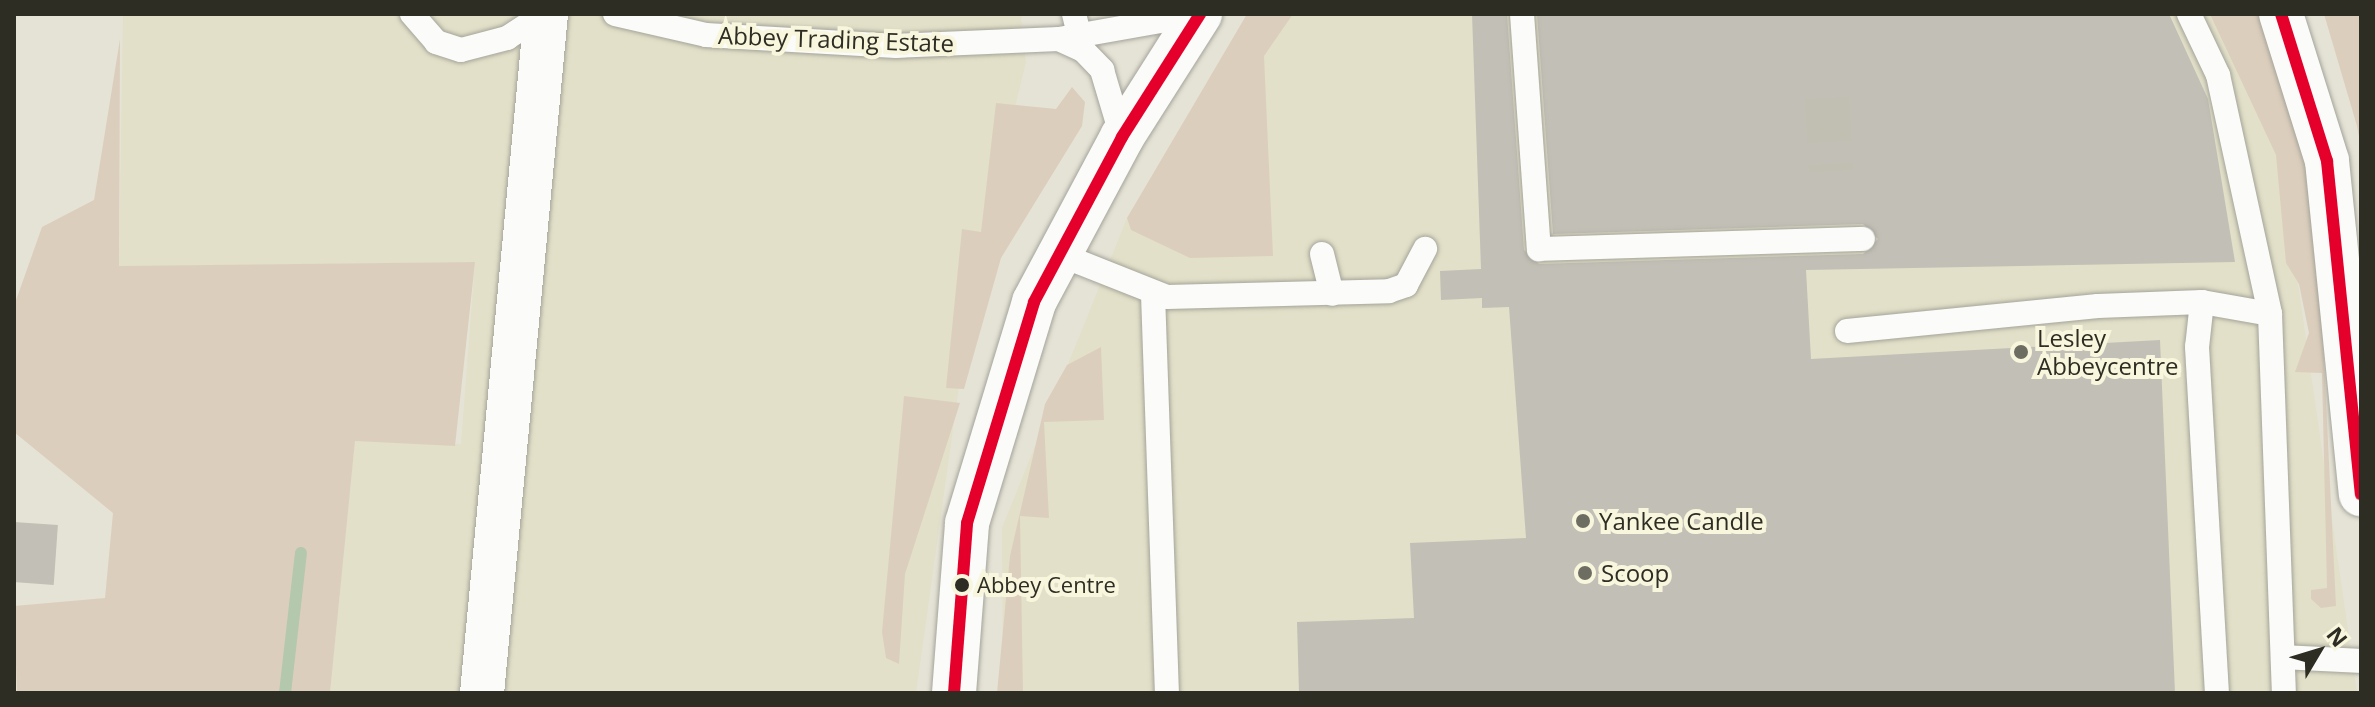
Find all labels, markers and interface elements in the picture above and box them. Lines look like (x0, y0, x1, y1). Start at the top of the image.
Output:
street label: Abbey Trading Estate (718, 20, 954, 58)
place label: Lesley Abbeycentre (2037, 324, 2179, 380)
marker: Lesley Abbeycentre (2012, 343, 2030, 361)
place label: Yankee Candle (1599, 507, 1764, 535)
marker: Yankee Candle (1574, 512, 1592, 530)
place label: Scoop (1601, 559, 1669, 587)
marker: Scoop (1576, 564, 1594, 582)
place label: Abbey Centre (977, 572, 1116, 598)
marker: Abbey Centre (954, 577, 970, 593)
north arrow (2279, 611, 2359, 691)
text: N (2321, 620, 2355, 653)

